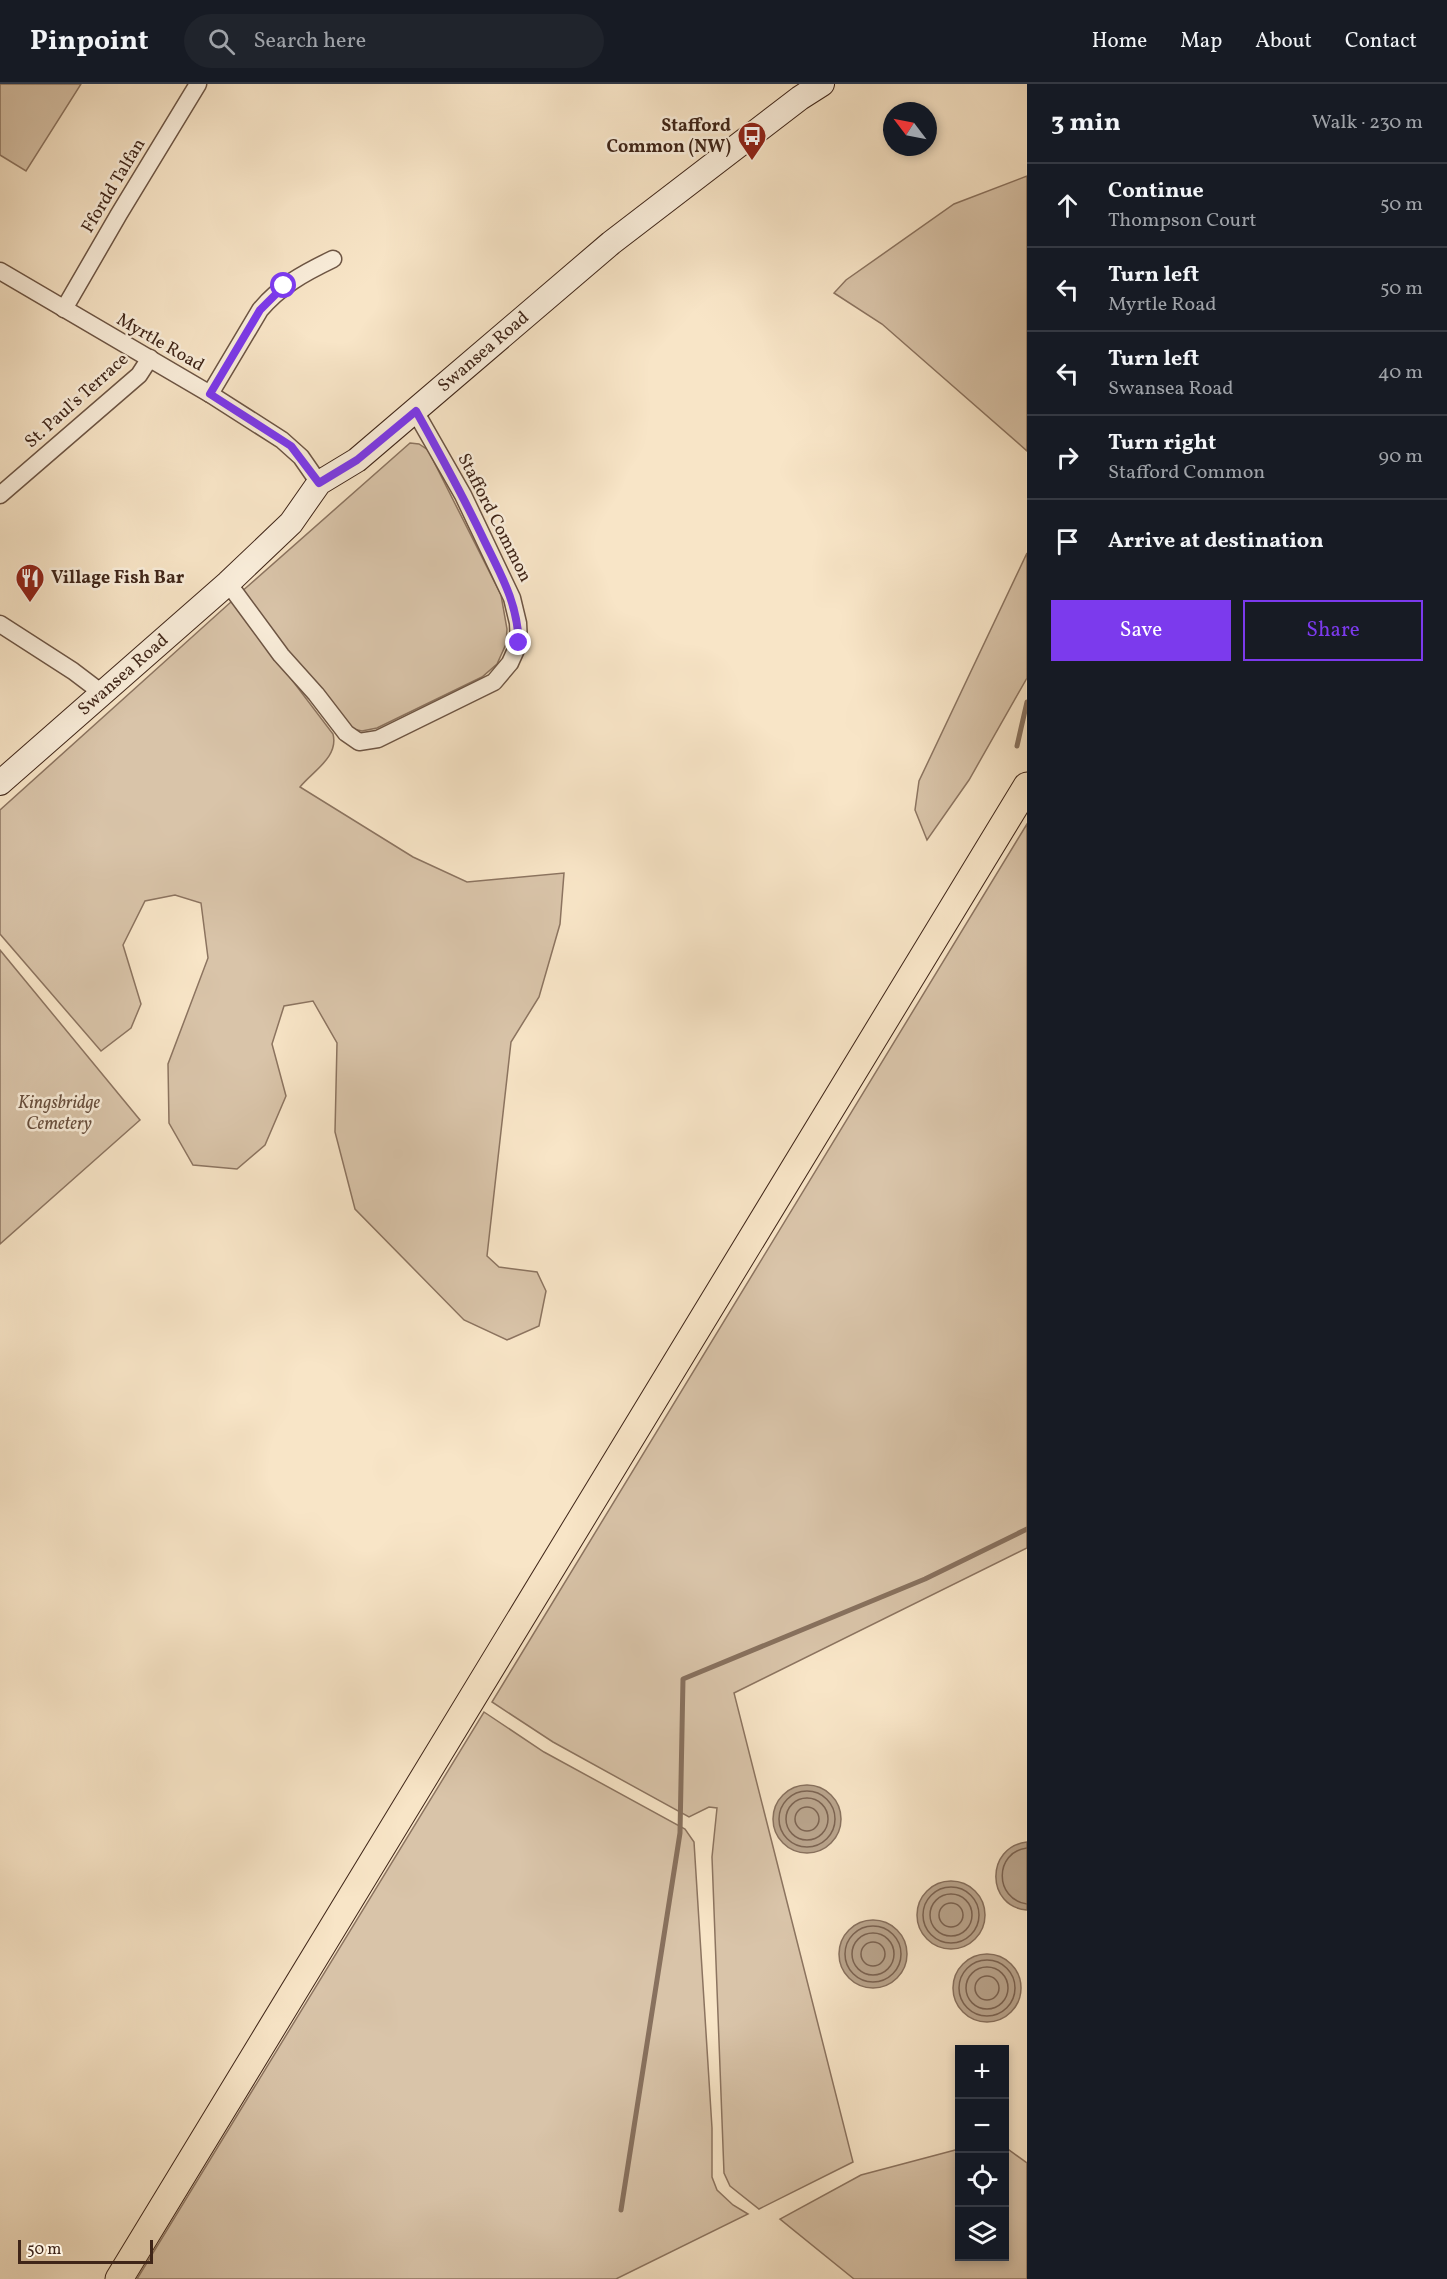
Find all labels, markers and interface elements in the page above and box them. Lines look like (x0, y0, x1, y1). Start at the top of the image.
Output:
search box (184, 14, 604, 68)
text: Pinpoint (30, 22, 148, 61)
icon: search (205, 25, 238, 58)
text: Search here (253, 26, 366, 57)
text: Home (1092, 27, 1147, 56)
text: Map (1180, 27, 1222, 56)
text: About (1255, 27, 1312, 56)
text: Contact (1345, 27, 1417, 56)
north arrow (883, 102, 937, 156)
text: 3 min (1051, 105, 1121, 141)
text: Walk · 230 m (1312, 109, 1423, 137)
place label: Stafford Common (NW) (606, 114, 731, 160)
bus stop icon: Stafford Common (NW) (736, 120, 768, 162)
street label: Ffordd Talfan (76, 134, 152, 238)
text: Continue (1108, 176, 1204, 207)
icon: ahead (1051, 189, 1084, 222)
text: 50 m (1380, 191, 1423, 219)
text: Thompson Court (1108, 207, 1257, 235)
text: Turn left (1108, 260, 1199, 291)
route start (270, 272, 296, 298)
icon: left (1051, 273, 1084, 306)
text: 50 m (1380, 275, 1423, 303)
text: Myrtle Road (1108, 291, 1216, 319)
street label: Swansea Road (432, 306, 535, 398)
street label: Myrtle Road (111, 308, 209, 378)
text: Turn left (1108, 344, 1199, 375)
street label: St. Paul's Terrace (20, 348, 134, 454)
icon: left (1051, 357, 1084, 390)
text: 40 m (1378, 359, 1423, 387)
text: Swansea Road (1108, 375, 1234, 403)
text: Turn right (1108, 428, 1216, 459)
icon: right (1051, 441, 1084, 474)
text: 90 m (1379, 443, 1423, 471)
street label: Stafford Common (451, 449, 537, 587)
text: Stafford Common (1108, 459, 1265, 487)
icon: arrive (1051, 525, 1084, 558)
text: Arrive at destination (1108, 526, 1324, 557)
restaurant icon: Village Fish Bar (14, 562, 46, 604)
place label: Village Fish Bar (51, 566, 185, 591)
button: Save (1051, 600, 1231, 661)
button: Share (1243, 600, 1423, 661)
street label: Swansea Road (73, 628, 174, 722)
route end (505, 629, 531, 655)
park label: Kingsbridge Cemetery (18, 1091, 101, 1137)
map controls (955, 2045, 1009, 2261)
button: + (955, 2045, 1009, 2099)
button: − (955, 2099, 1009, 2153)
button: locate (955, 2153, 1009, 2207)
button: layers (955, 2207, 1009, 2261)
scale bar (18, 2237, 153, 2264)
text: 50 m (27, 2239, 61, 2261)

